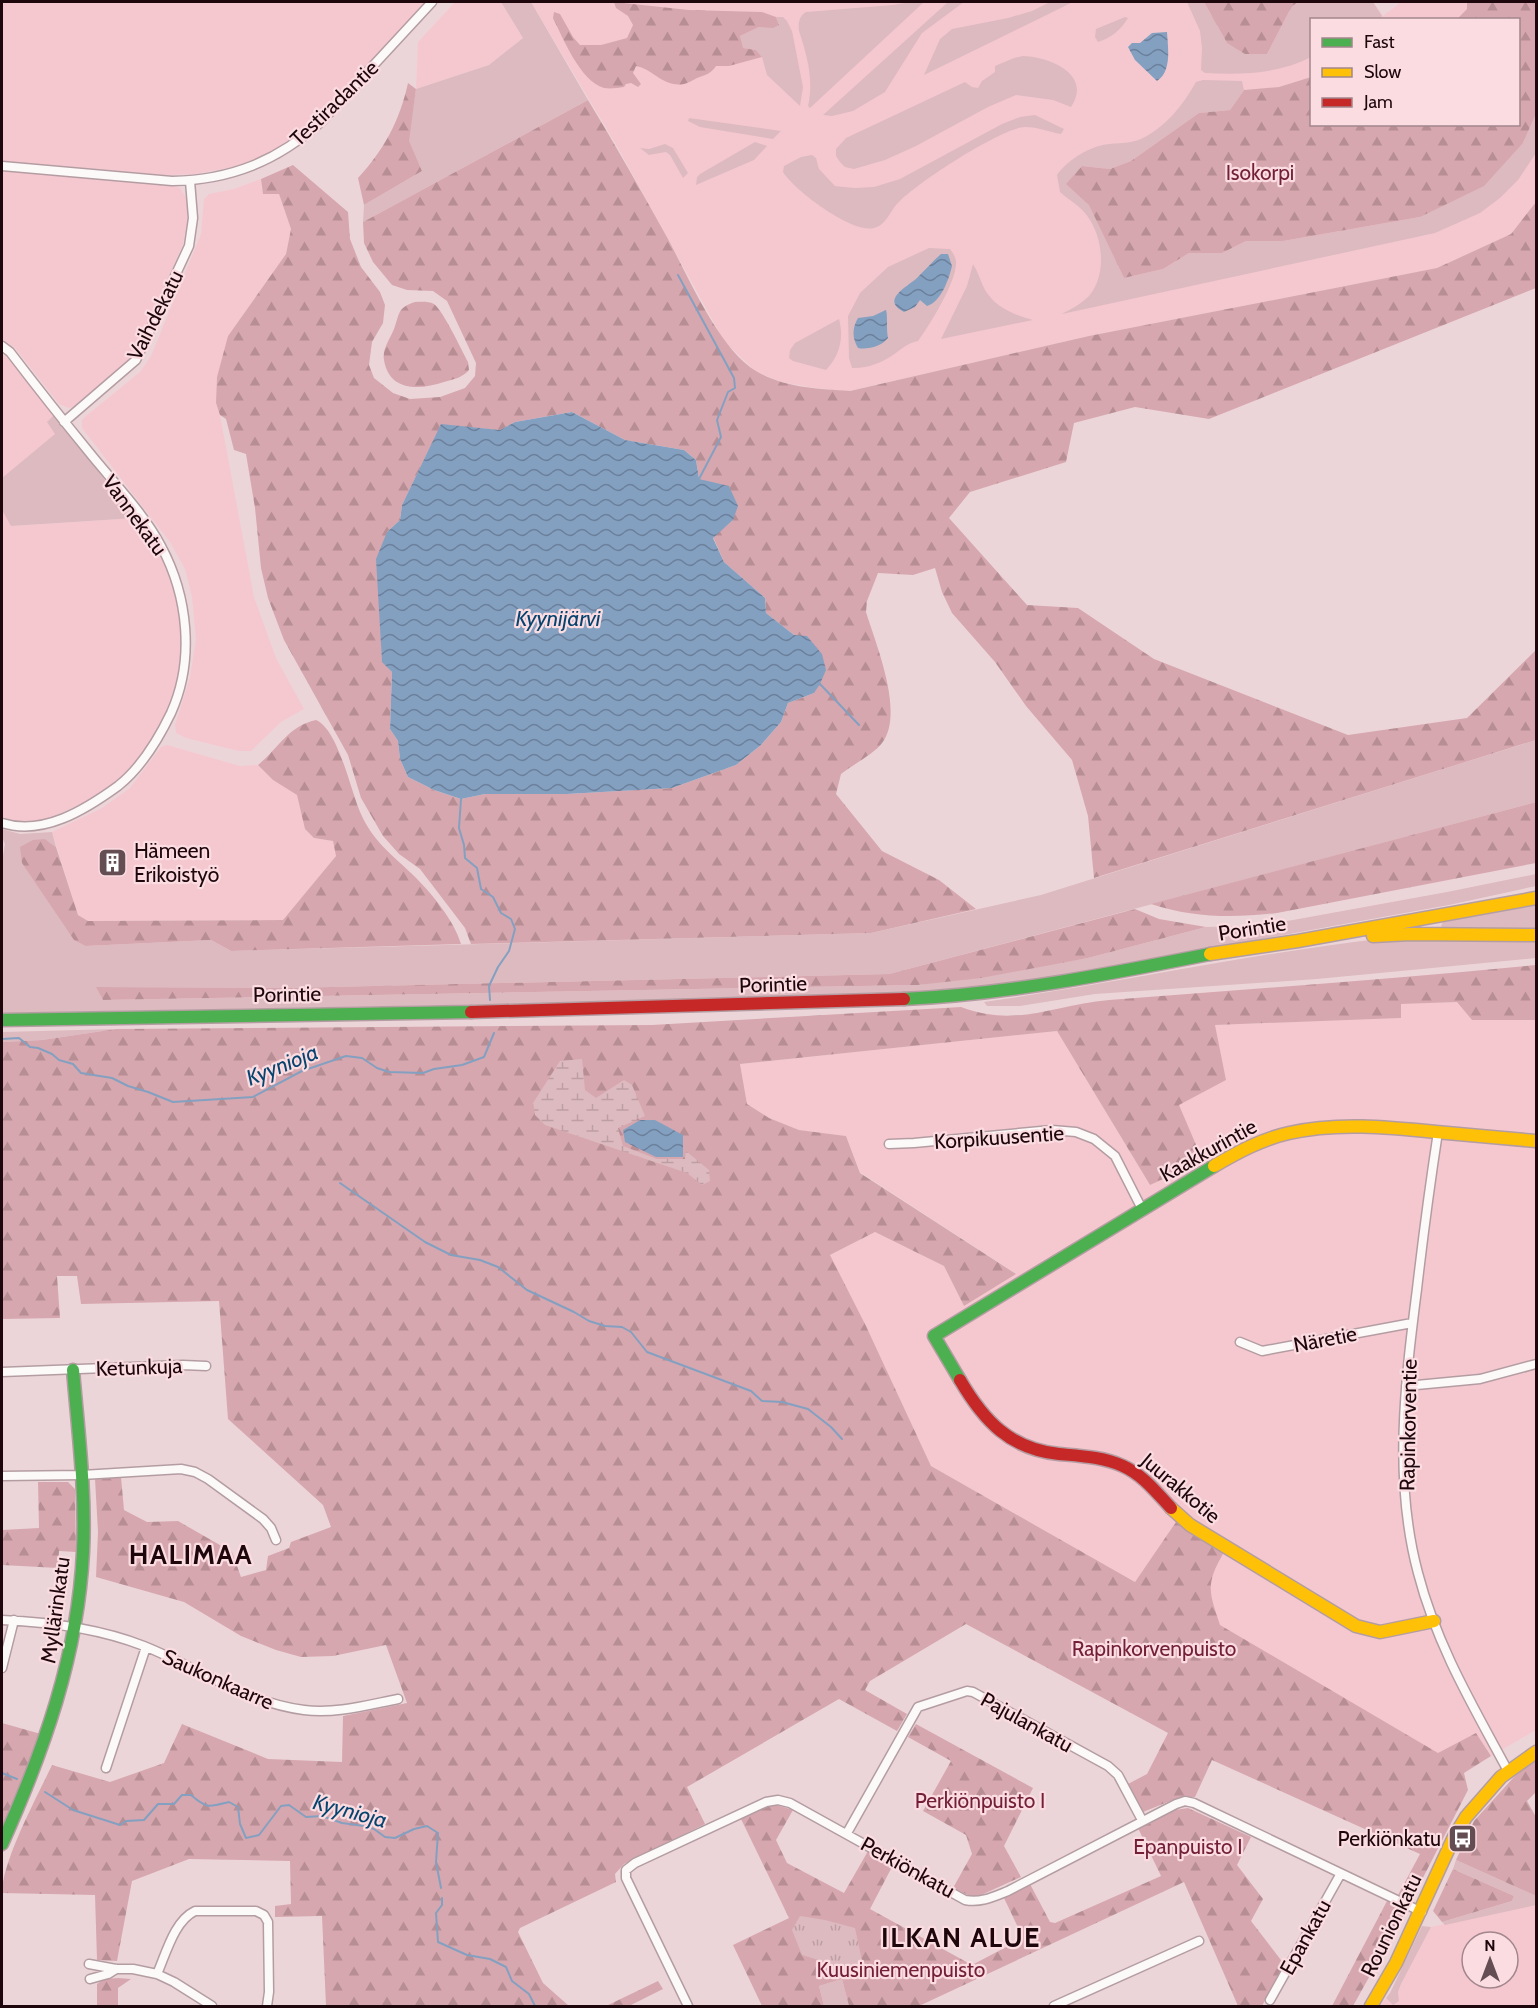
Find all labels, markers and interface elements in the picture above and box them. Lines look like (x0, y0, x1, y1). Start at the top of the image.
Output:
legend (1310, 18, 1520, 126)
text: Fast (1364, 31, 1395, 53)
street label: Testiradantie (285, 55, 383, 151)
text: Slow (1364, 61, 1401, 83)
text: Jam (1363, 91, 1393, 113)
park label: Isokorpi (1226, 160, 1294, 185)
street label: Vaihdekatu (122, 266, 188, 364)
street label: Vannekatu (97, 470, 173, 560)
water label: Kyynijärvi (515, 605, 601, 632)
place label: Hämeen Erikoistyö (134, 838, 219, 887)
building icon: Hämeen Erikoistyö (97, 846, 129, 878)
street label: Porintie (1216, 910, 1288, 946)
street label: Porintie (738, 970, 808, 998)
street label: Porintie (253, 981, 322, 1007)
water label: Kyynioja (242, 1038, 322, 1092)
street label: Kaakkurintie (1155, 1113, 1261, 1187)
street label: Korpikuusentie (933, 1120, 1065, 1154)
street label: Näretie (1291, 1321, 1359, 1357)
street label: Ketunkuja (95, 1353, 183, 1382)
street label: Rapinkorventie (1394, 1358, 1422, 1491)
street label: Juurakkotie (1136, 1447, 1226, 1529)
district label: HALIMAA (129, 1538, 253, 1571)
street label: Myllärinkatu (35, 1555, 75, 1665)
park label: Rapinkorvenpuisto (1072, 1636, 1236, 1661)
street label: Saukonkaarre (159, 1643, 278, 1715)
street label: Pajulankatu (976, 1687, 1077, 1758)
water label: Kyynioja (310, 1788, 390, 1834)
park label: Perkiönpuisto I (915, 1788, 1045, 1813)
bus stop icon: Perkiönkatu (1446, 1822, 1478, 1854)
place label: Perkiönkatu (1337, 1826, 1441, 1851)
street label: Perkiönkatu (857, 1831, 959, 1903)
park label: Epanpuisto I (1133, 1834, 1243, 1859)
street label: Rounionkatu (1355, 1869, 1427, 1981)
street label: Epankatu (1274, 1895, 1336, 1979)
district label: ILKAN ALUE (881, 1921, 1041, 1954)
north arrow (1460, 1930, 1520, 1990)
text: N (1484, 1936, 1496, 1955)
park label: Kuusiniemenpuisto (817, 1957, 985, 1982)

